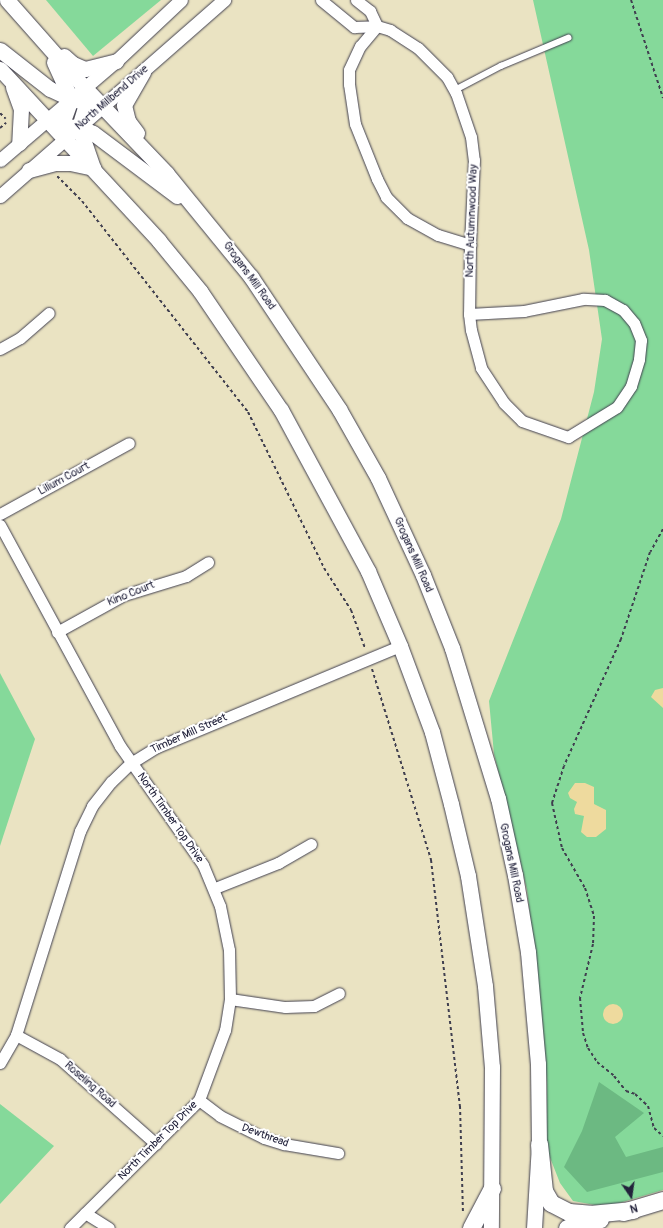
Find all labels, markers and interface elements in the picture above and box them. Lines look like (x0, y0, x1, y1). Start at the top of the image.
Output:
street label: North Millbend Drive (73, 63, 151, 133)
street label: North Autumnwood Way (463, 164, 481, 278)
street label: Grogans Mill Road (220, 239, 278, 313)
street label: Lilium Court (36, 459, 92, 499)
street label: Grogans Mill Road (391, 515, 435, 595)
street label: Kino Court (105, 579, 157, 609)
street label: Timber Mill Street (149, 711, 229, 757)
street label: North Timber Top Drive (134, 771, 206, 865)
street label: Grogans Mill Road (496, 822, 526, 904)
street label: Roseling Road (62, 1059, 118, 1111)
street label: North Timber Top Drive (116, 1099, 200, 1183)
street label: Dewthread (240, 1121, 290, 1151)
north arrow (611, 1176, 651, 1216)
text: N (629, 1201, 639, 1215)

